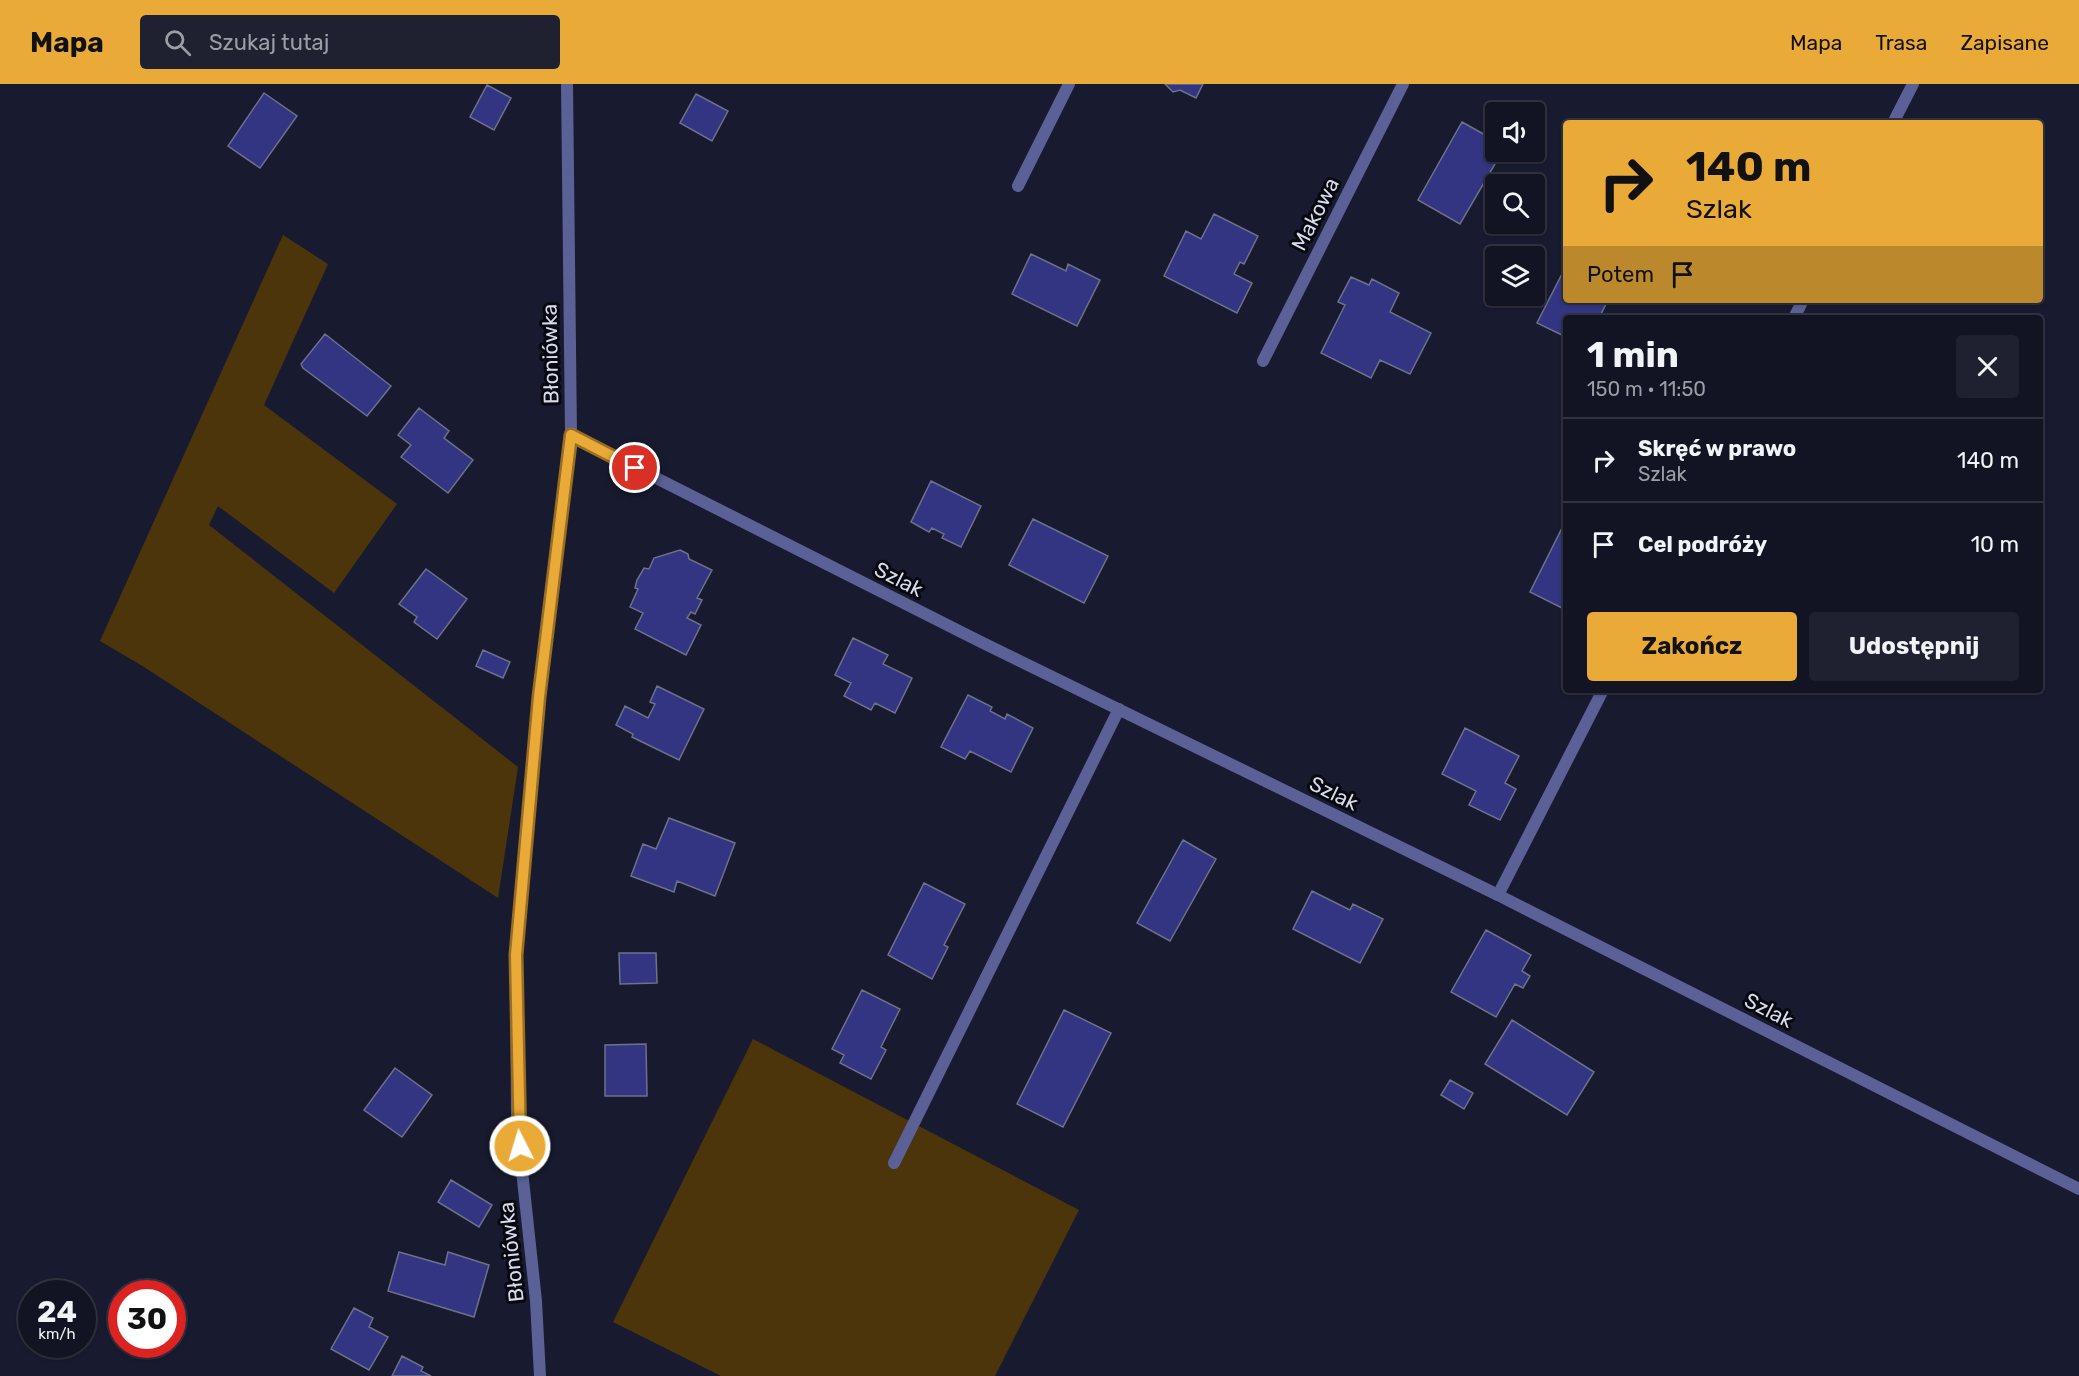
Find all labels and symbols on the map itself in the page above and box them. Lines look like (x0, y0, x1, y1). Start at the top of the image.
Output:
street label: Makowa (1286, 173, 1344, 255)
street label: Błoniówka (537, 304, 563, 404)
pin (609, 442, 660, 493)
street label: Szlak (870, 556, 928, 602)
street label: Szlak (1305, 771, 1363, 816)
street label: Szlak (1740, 987, 1798, 1033)
position arrow (488, 1114, 552, 1178)
street label: Błoniówka (493, 1201, 529, 1303)
speed limit sign: 30 (108, 1280, 186, 1358)

